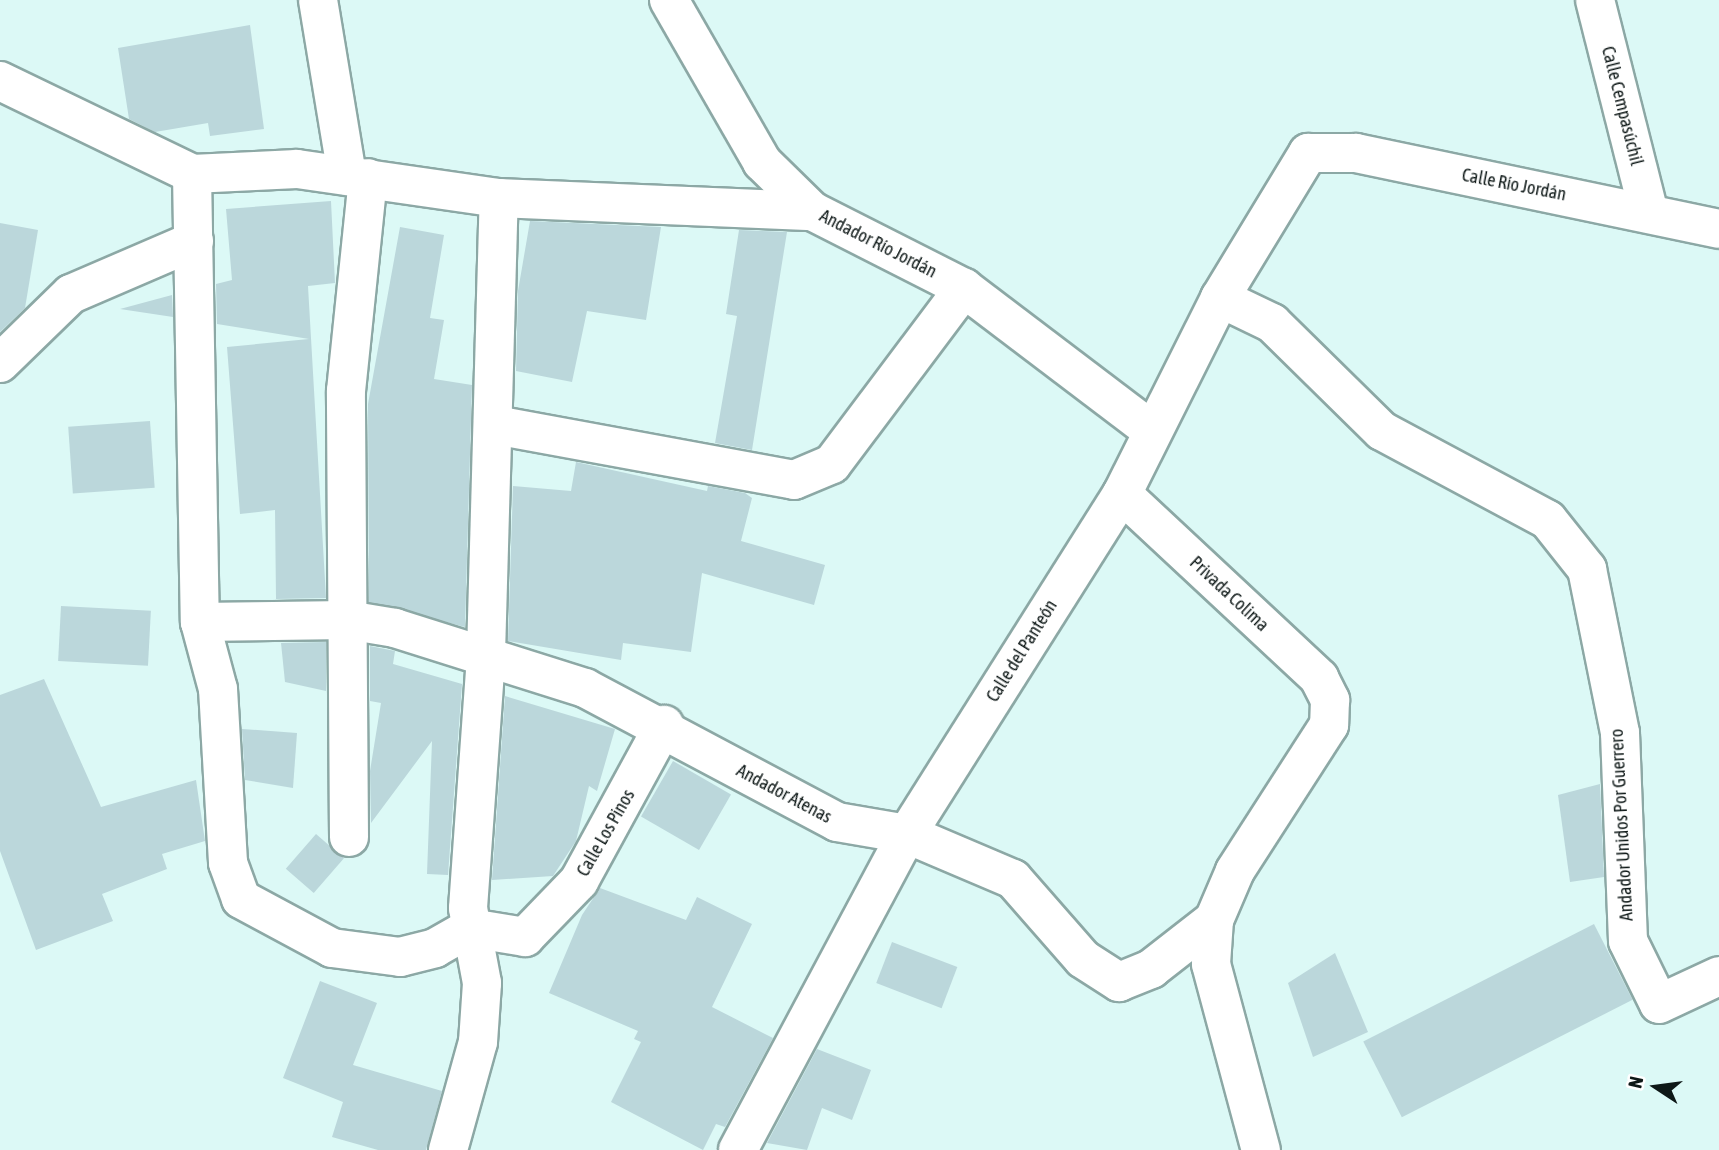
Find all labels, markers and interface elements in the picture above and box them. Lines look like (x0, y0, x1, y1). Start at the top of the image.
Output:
street label: Calle Cempasúchil (1597, 44, 1647, 168)
street label: Calle Río Jordán (1460, 164, 1568, 206)
street label: Andador Río Jordán (816, 205, 940, 283)
street label: Privada Colima (1185, 552, 1273, 636)
street label: Calle del Panteón (982, 596, 1062, 706)
street label: Andador Unidos Por Guerrero (1606, 728, 1638, 922)
street label: Andador Atenas (733, 760, 835, 828)
street label: Calle Los Pinos (572, 786, 640, 880)
north arrow (1621, 1052, 1691, 1122)
text: N (1624, 1074, 1648, 1090)

